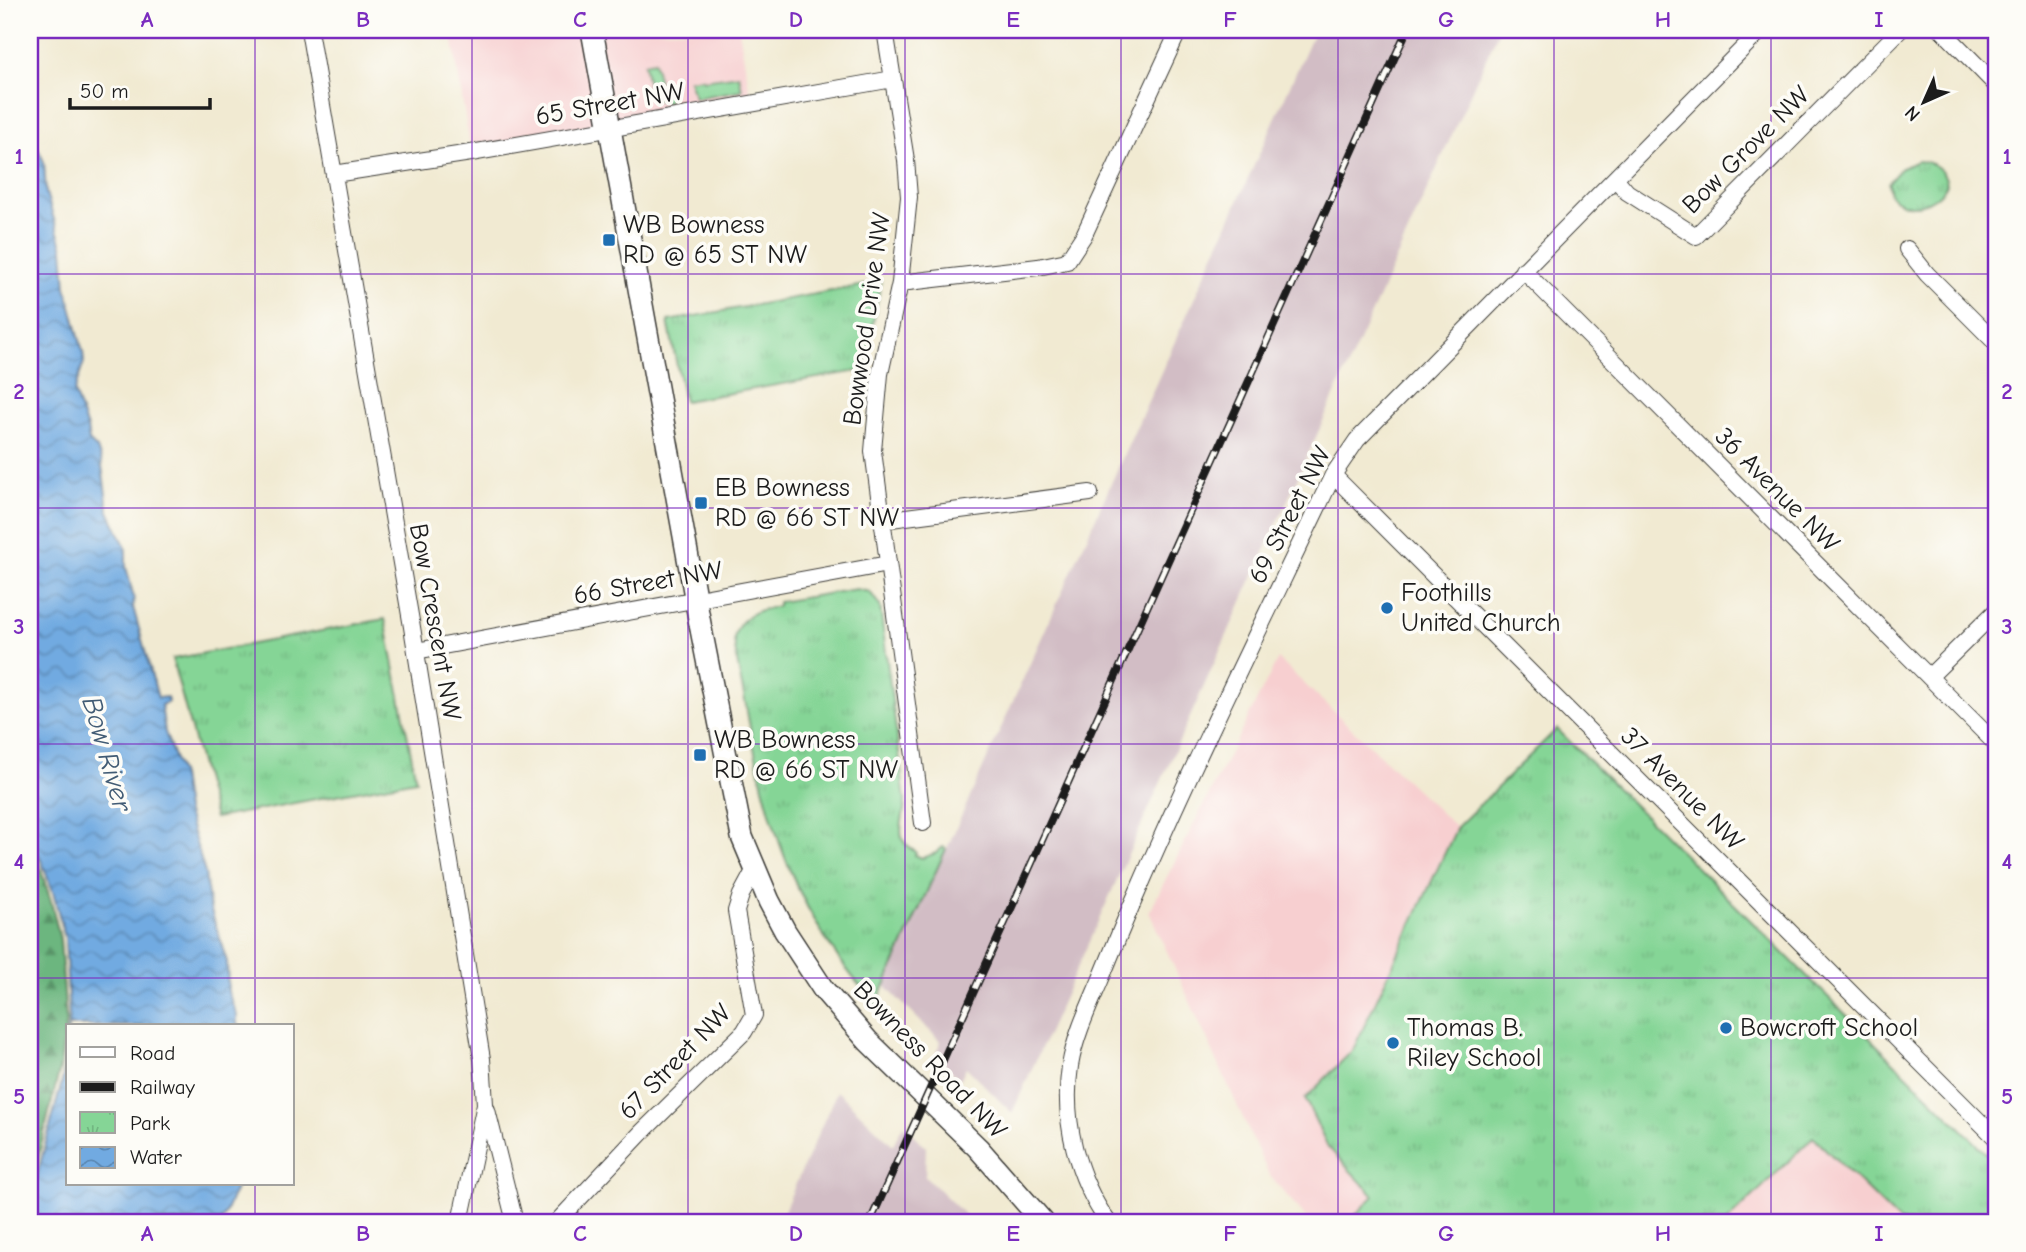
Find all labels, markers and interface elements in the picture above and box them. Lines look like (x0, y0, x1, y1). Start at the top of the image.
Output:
text: A (141, 6, 154, 33)
text: B (356, 6, 370, 33)
text: C (573, 6, 587, 33)
text: D (789, 6, 803, 33)
text: E (1006, 6, 1020, 33)
text: F (1223, 6, 1237, 33)
text: G (1438, 6, 1454, 33)
text: H (1655, 6, 1671, 33)
text: I (1874, 6, 1884, 33)
scale bar (70, 66, 210, 110)
north arrow (1890, 66, 1960, 136)
street label: 65 Street NW (533, 76, 687, 132)
text: 50 m (80, 79, 129, 103)
street label: Bow Grove NW (1676, 80, 1816, 220)
text: N (1901, 101, 1925, 125)
text: 1 (14, 143, 24, 170)
text: 1 (2002, 143, 2012, 170)
place label: WB Bowness RD @ 65 ST NW (623, 210, 807, 270)
street label: Bowwood Drive NW (837, 210, 897, 427)
marker: WB Bowness RD @ 65 ST NW (601, 232, 617, 248)
text: 2 (13, 378, 25, 405)
text: 2 (2001, 378, 2013, 405)
street label: 36 Avenue NW (1709, 422, 1846, 559)
street label: 69 Street NW (1243, 441, 1338, 589)
place label: EB Bowness RD @ 66 ST NW (715, 473, 899, 533)
marker: EB Bowness RD @ 66 ST NW (693, 495, 709, 511)
street label: Bow Crescent NW (403, 521, 467, 723)
street label: 66 Street NW (571, 555, 725, 611)
place label: Foothills United Church (1401, 578, 1561, 638)
marker: Foothills United Church (1379, 600, 1395, 616)
text: 3 (13, 613, 25, 640)
text: 3 (2001, 613, 2013, 640)
water label: Bow River (75, 693, 139, 817)
street label: 37 Avenue NW (1614, 721, 1750, 857)
place label: WB Bowness RD @ 66 ST NW (714, 725, 898, 785)
marker: WB Bowness RD @ 66 ST NW (692, 747, 708, 763)
text: 4 (14, 848, 25, 875)
text: 4 (2002, 848, 2013, 875)
street label: Bowness Road NW (847, 975, 1013, 1145)
street label: 67 Street NW (613, 998, 738, 1126)
place label: Thomas B. Riley School (1407, 1013, 1541, 1073)
place label: Bowcroft School (1740, 1013, 1918, 1043)
marker: Bowcroft School (1718, 1020, 1734, 1036)
legend (66, 1024, 294, 1186)
marker: Thomas B. Riley School (1385, 1035, 1401, 1051)
text: Road (130, 1041, 175, 1065)
text: Railway (130, 1075, 195, 1099)
text: 5 (13, 1083, 25, 1110)
text: 5 (2001, 1083, 2013, 1110)
text: Park (130, 1111, 170, 1135)
text: Water (130, 1145, 183, 1169)
text: A (141, 1220, 154, 1247)
text: B (356, 1220, 370, 1247)
text: C (573, 1220, 587, 1247)
text: D (789, 1220, 803, 1247)
text: E (1006, 1220, 1020, 1247)
text: F (1223, 1220, 1237, 1247)
text: G (1438, 1220, 1454, 1247)
text: H (1655, 1220, 1671, 1247)
text: I (1874, 1220, 1884, 1247)

